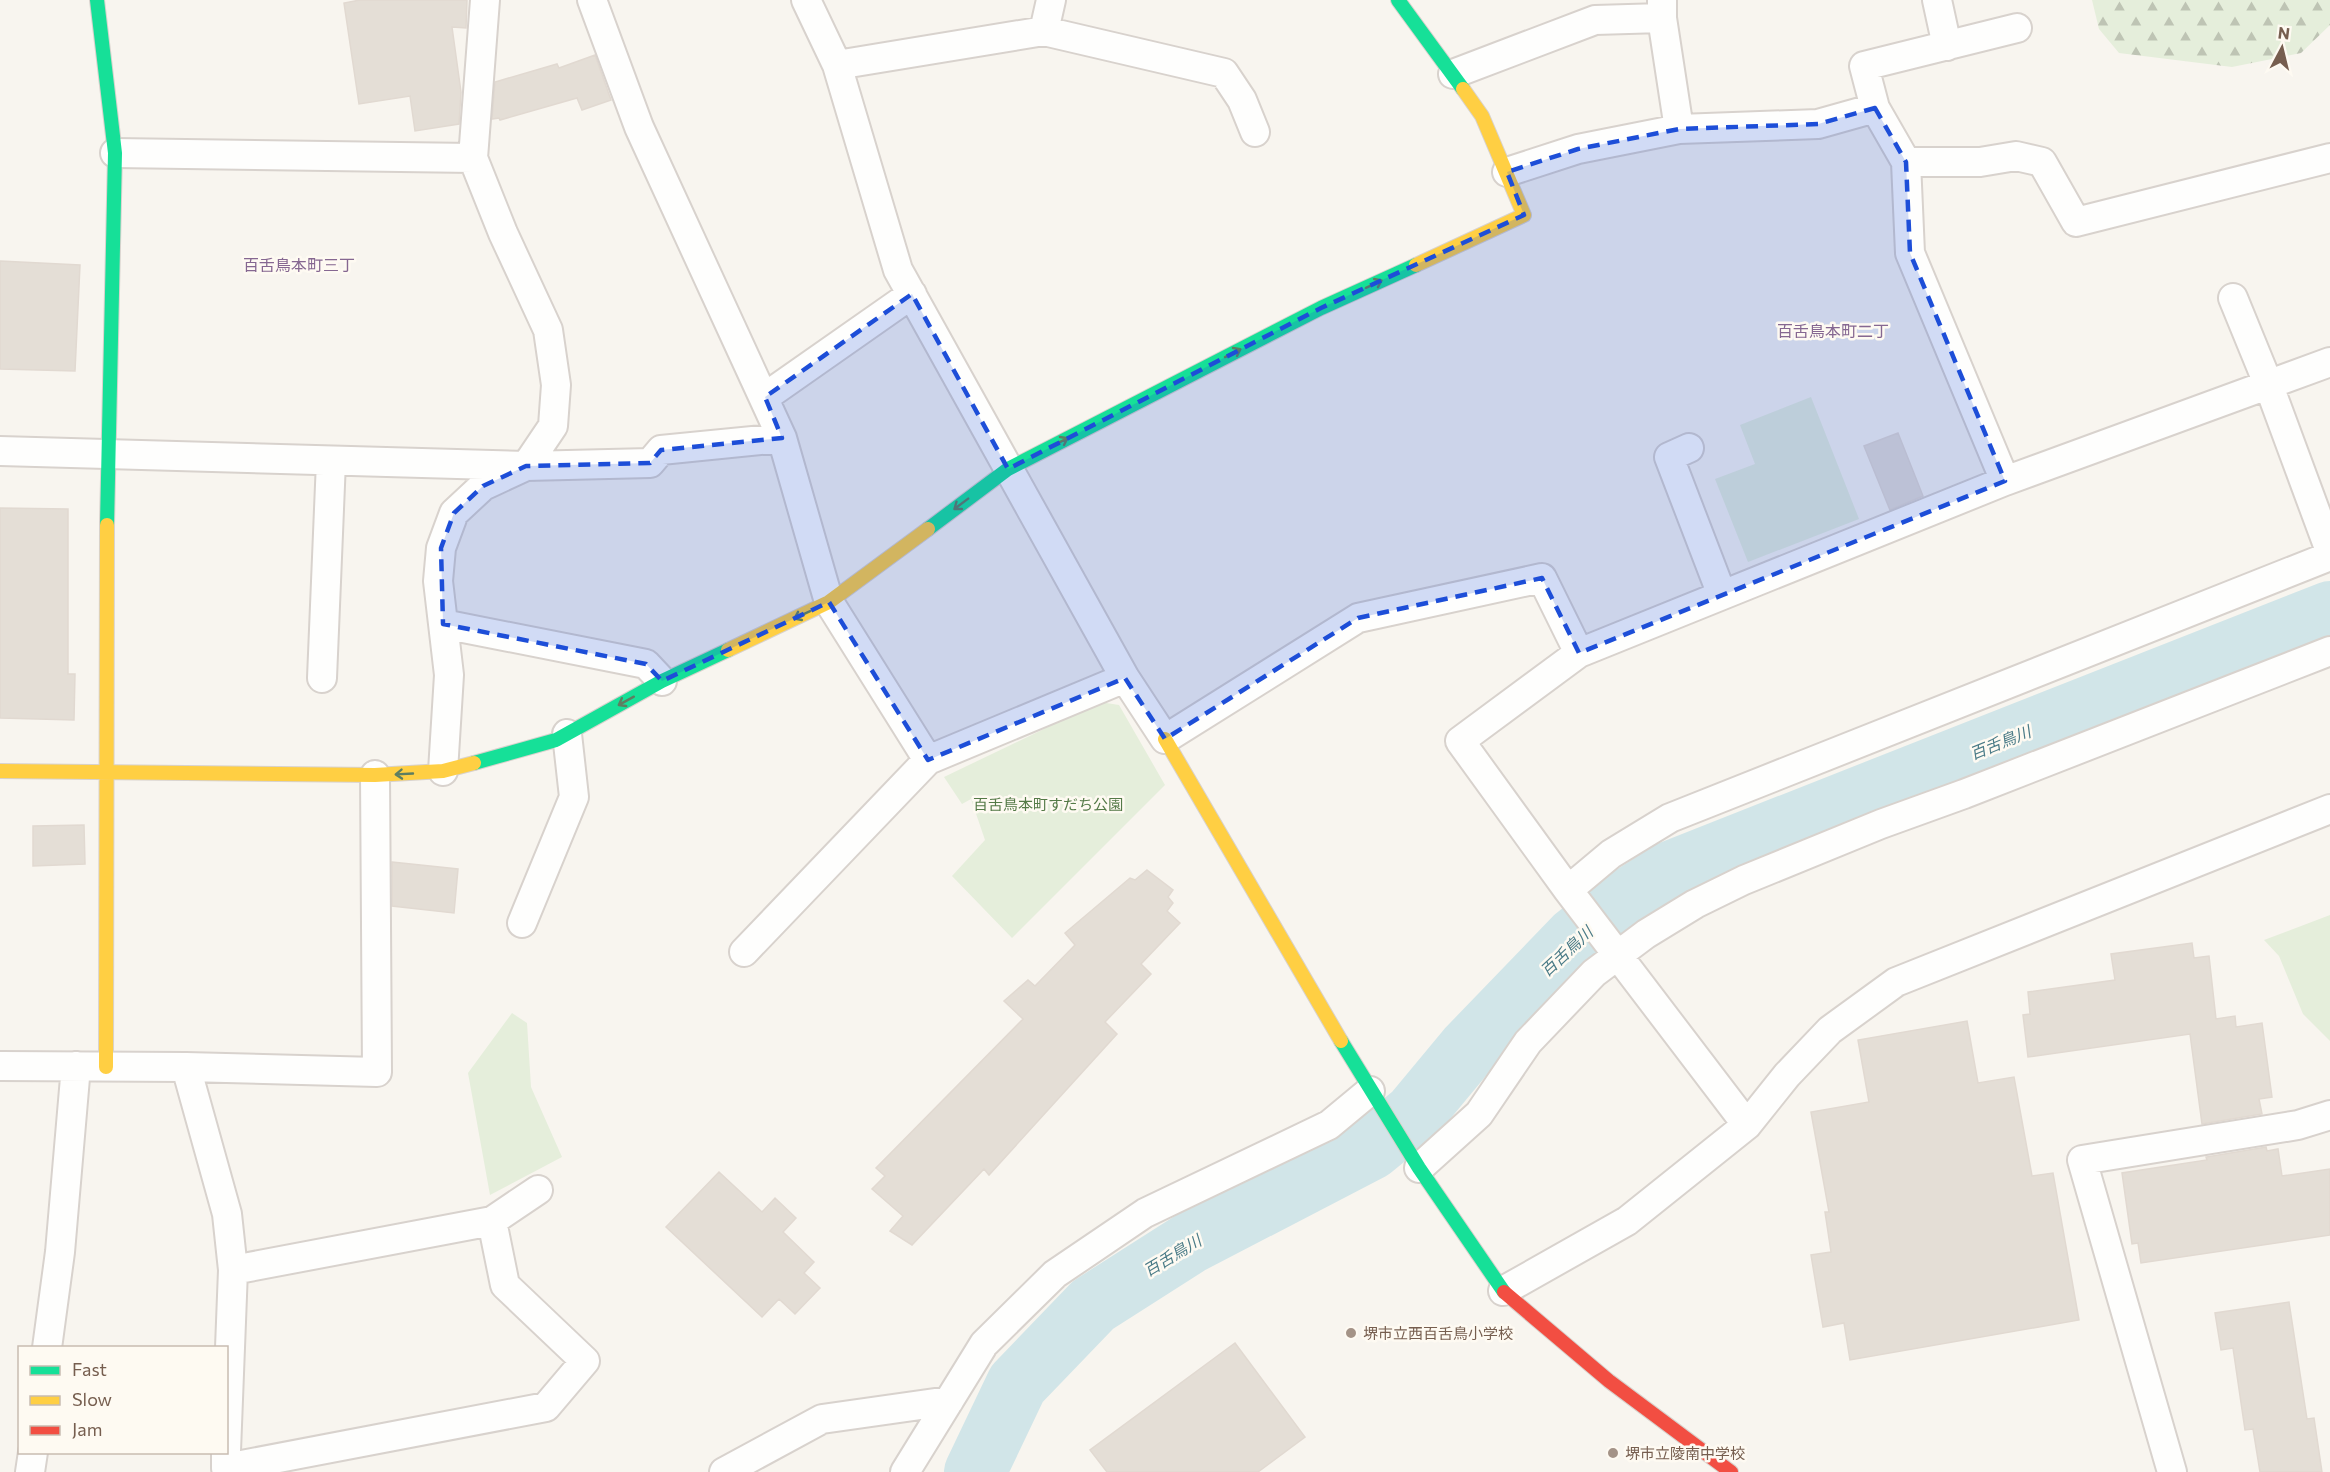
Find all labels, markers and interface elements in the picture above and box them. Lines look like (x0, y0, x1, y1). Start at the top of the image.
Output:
north arrow (2252, 18, 2312, 78)
text: N (2277, 22, 2291, 43)
district label: 百舌鳥本町三丁 (243, 255, 355, 274)
one-way arrow (1365, 277, 1383, 289)
district label: 百舌鳥本町二丁 (1777, 321, 1889, 340)
one-way arrow (1224, 347, 1242, 358)
one-way arrow (1050, 436, 1068, 447)
one-way arrow (953, 497, 969, 510)
one-way arrow (793, 610, 811, 622)
one-way arrow (618, 695, 635, 707)
water label: 百舌鳥川 (1967, 720, 2035, 763)
one-way arrow (394, 768, 414, 779)
park label: 百舌鳥本町すだち公園 (973, 795, 1123, 813)
water label: 百舌鳥川 (1536, 921, 1597, 980)
water label: 百舌鳥川 (1140, 1229, 1206, 1280)
place label: 堺市立西百舌鳥小学校 (1363, 1324, 1513, 1342)
marker: 堺市立西百舌鳥小学校 (1344, 1326, 1358, 1340)
legend (18, 1346, 228, 1454)
text: Fast (72, 1358, 107, 1380)
text: Slow (72, 1388, 112, 1410)
text: Jam (72, 1418, 102, 1440)
place label: 堺市立陵南中学校 (1625, 1444, 1745, 1462)
marker: 堺市立陵南中学校 (1606, 1446, 1620, 1460)

